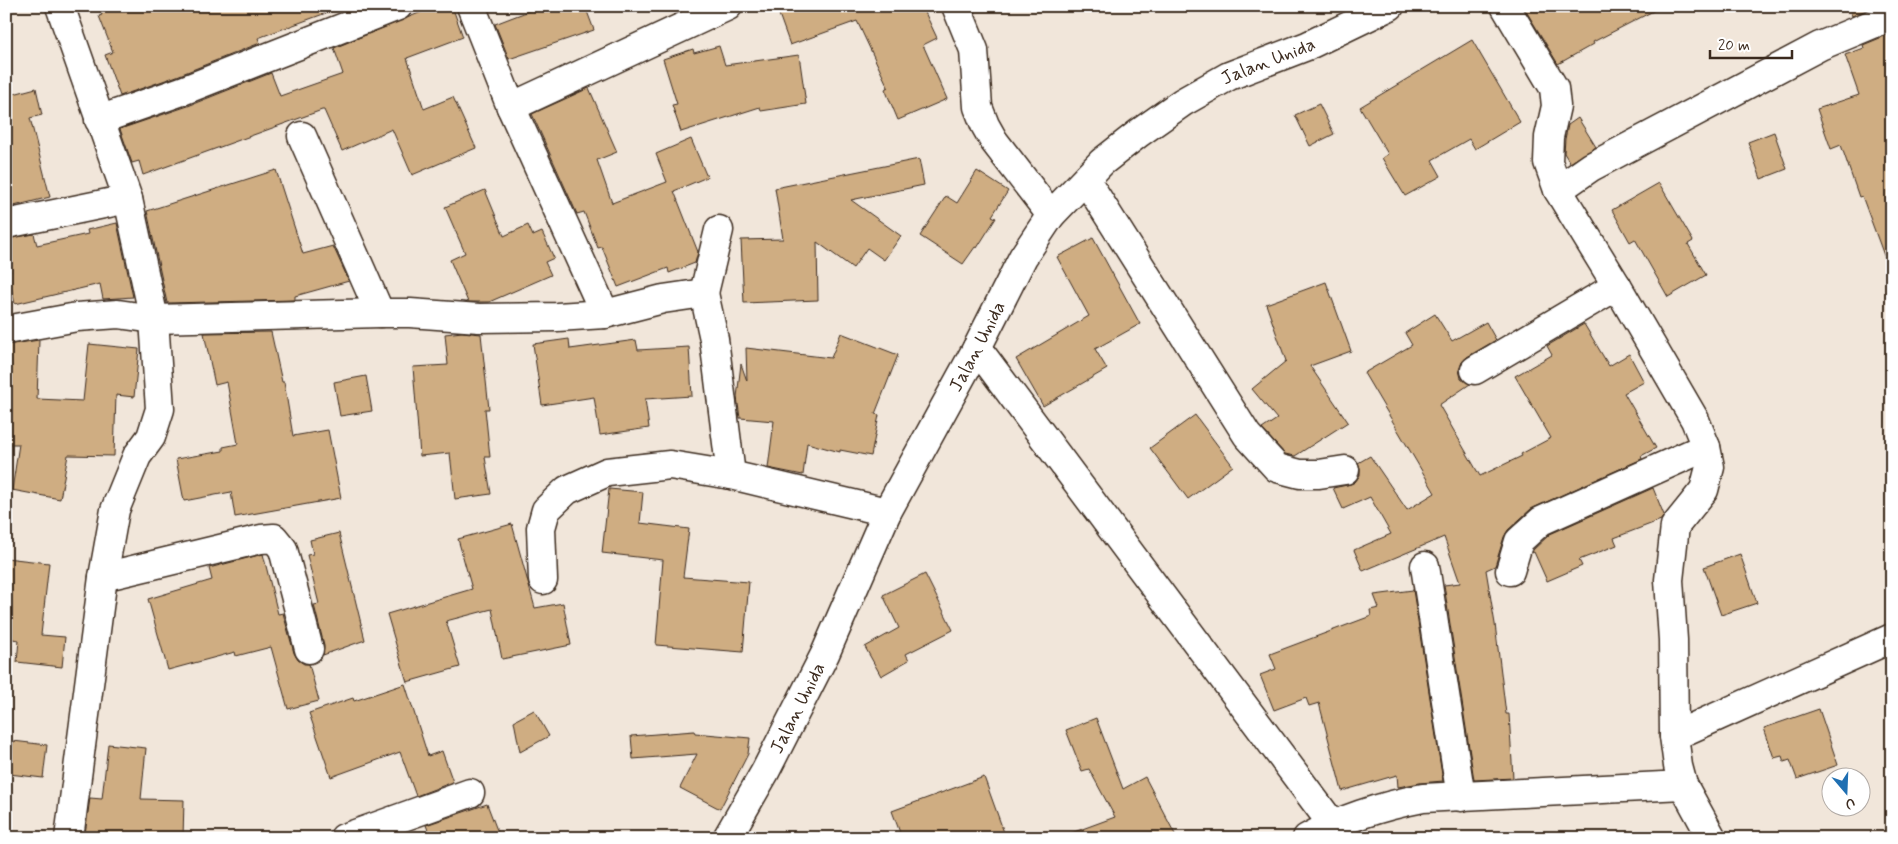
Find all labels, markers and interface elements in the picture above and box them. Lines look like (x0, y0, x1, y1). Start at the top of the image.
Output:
scale bar (1710, 28, 1793, 60)
street label: Jalan Unida (1216, 31, 1319, 91)
text: 20 m (1718, 36, 1750, 56)
street label: Jalan Unida (943, 297, 1011, 396)
street label: Jalan Unida (764, 658, 831, 758)
north arrow (1820, 766, 1870, 816)
text: U (1843, 793, 1857, 813)

